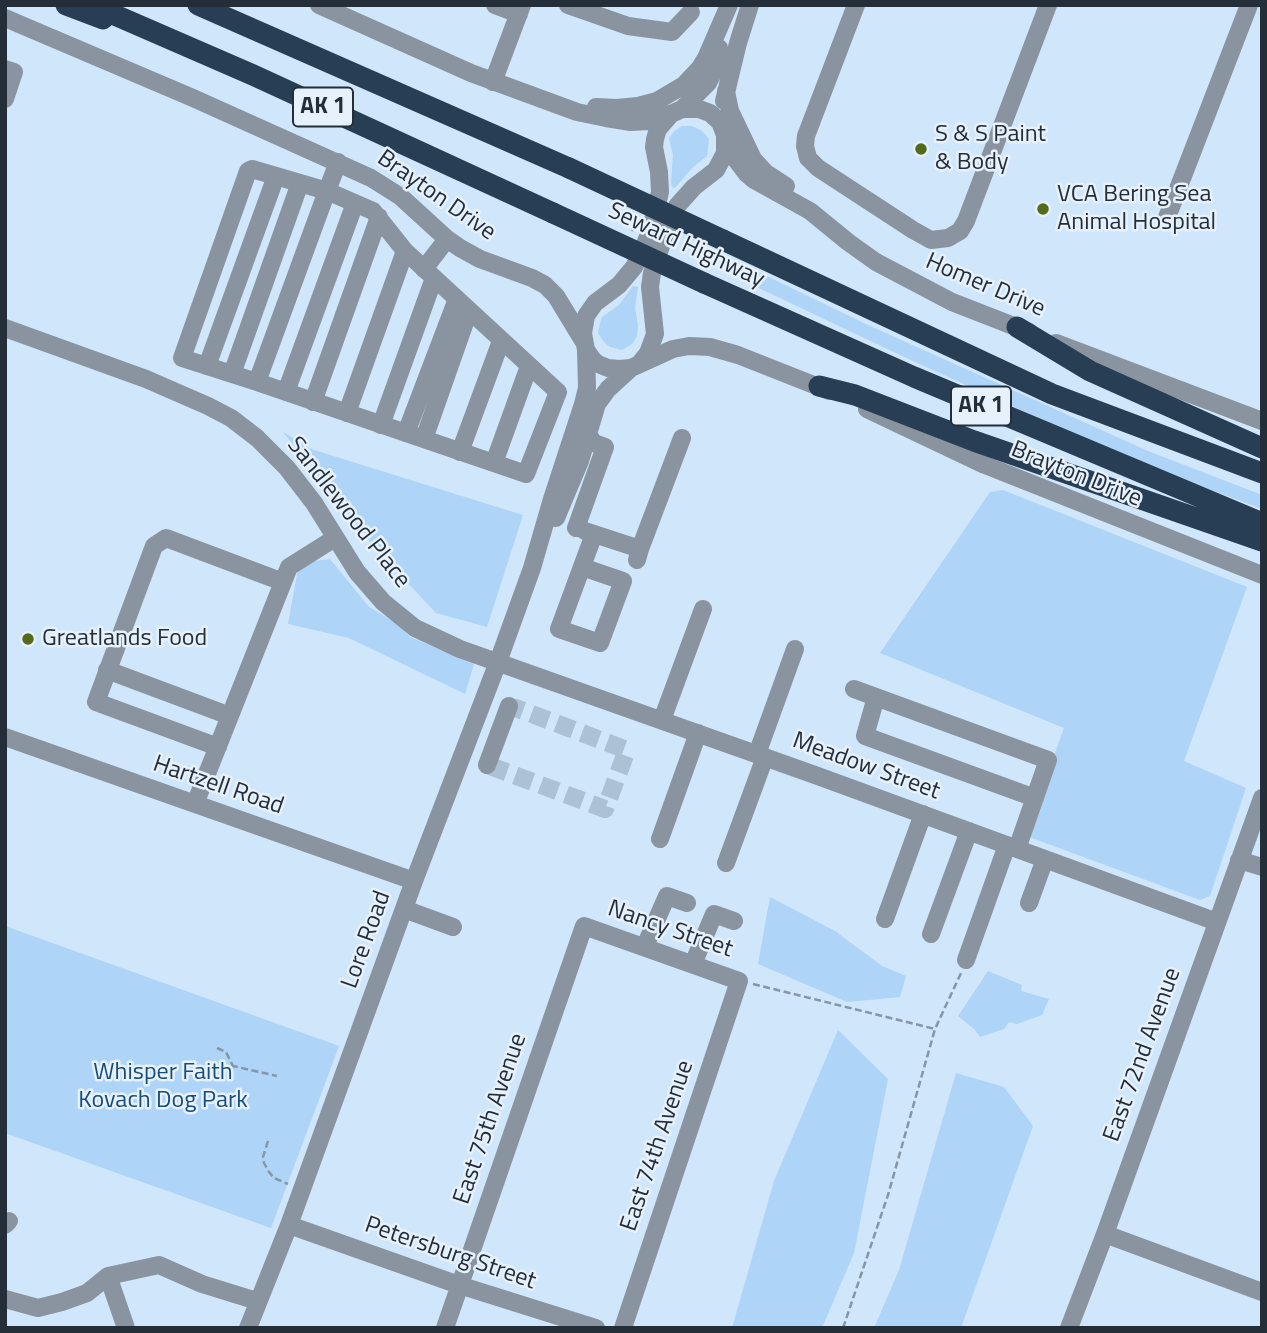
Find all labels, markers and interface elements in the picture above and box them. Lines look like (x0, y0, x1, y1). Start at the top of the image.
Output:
road number: AK 1 (293, 88, 353, 127)
place label: S & S Paint & Body (935, 121, 1046, 177)
marker: S & S Paint & Body (913, 141, 929, 157)
street label: Brayton Drive (371, 145, 501, 247)
place label: VCA Bering Sea Animal Hospital (1057, 181, 1216, 237)
street label: Seward Highway (603, 197, 769, 295)
marker: VCA Bering Sea Animal Hospital (1035, 201, 1051, 217)
street label: Homer Drive (921, 248, 1049, 324)
road number: AK 1 (951, 386, 1011, 426)
street label: Sandlewood Place (280, 432, 416, 594)
street label: Brayton Drive (1006, 436, 1146, 514)
place label: Greatlands Food (42, 625, 207, 653)
marker: Greatlands Food (20, 631, 36, 647)
street label: Meadow Street (788, 727, 944, 807)
street label: Hartzell Road (149, 750, 287, 822)
street label: Lore Road (336, 887, 398, 993)
street label: Nancy Street (604, 895, 736, 965)
street label: East 72nd Avenue (1098, 964, 1188, 1146)
street label: East 75th Avenue (448, 1030, 534, 1208)
street label: East 74th Avenue (615, 1057, 701, 1235)
park label: Whisper Faith Kovach Dog Park (78, 1059, 248, 1115)
street label: Petersburg Street (361, 1211, 539, 1297)

